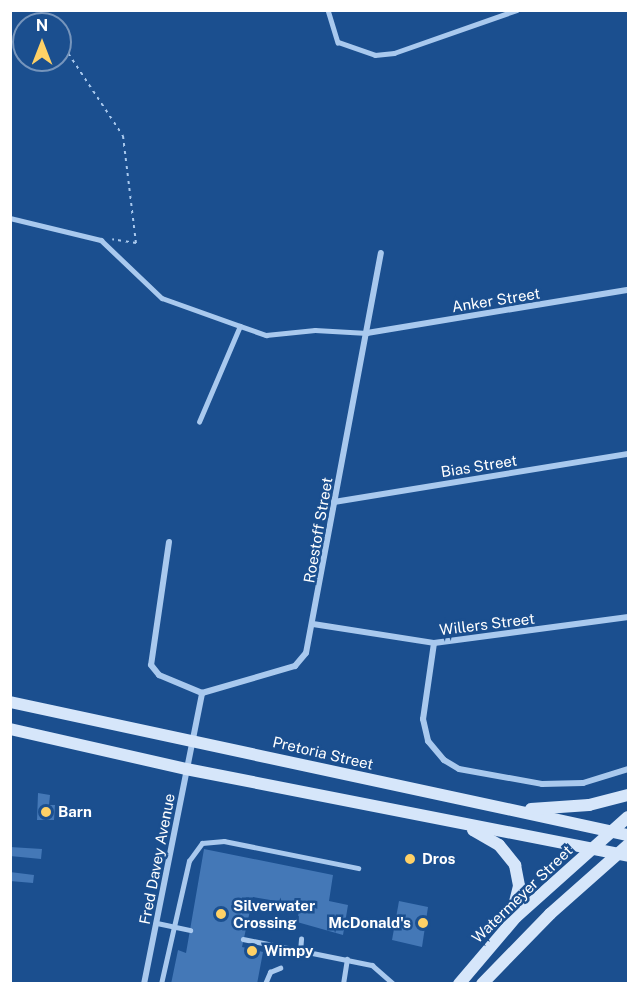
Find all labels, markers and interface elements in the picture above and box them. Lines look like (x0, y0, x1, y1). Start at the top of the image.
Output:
north arrow (12, 12, 72, 72)
text: N (36, 16, 48, 35)
street label: Anker Street (451, 284, 541, 316)
street label: Bias Street (440, 451, 518, 481)
street label: Roestoff Street (300, 476, 336, 584)
street label: Willers Street (438, 609, 536, 639)
street label: Pretoria Street (271, 733, 375, 773)
street label: Fred Davey Avenue (135, 792, 179, 926)
place label: Barn (58, 803, 92, 821)
marker: Barn (39, 805, 53, 819)
street label: Watermeyer Street (468, 841, 576, 947)
place label: Dros (422, 850, 455, 868)
marker: Dros (403, 852, 417, 866)
place label: Silverwater Crossing (233, 896, 315, 931)
marker: Silverwater Crossing (214, 907, 228, 921)
place label: McDonald's (328, 914, 411, 932)
marker: McDonald's (416, 916, 430, 930)
place label: Wimpy (264, 942, 313, 960)
marker: Wimpy (245, 944, 259, 958)

